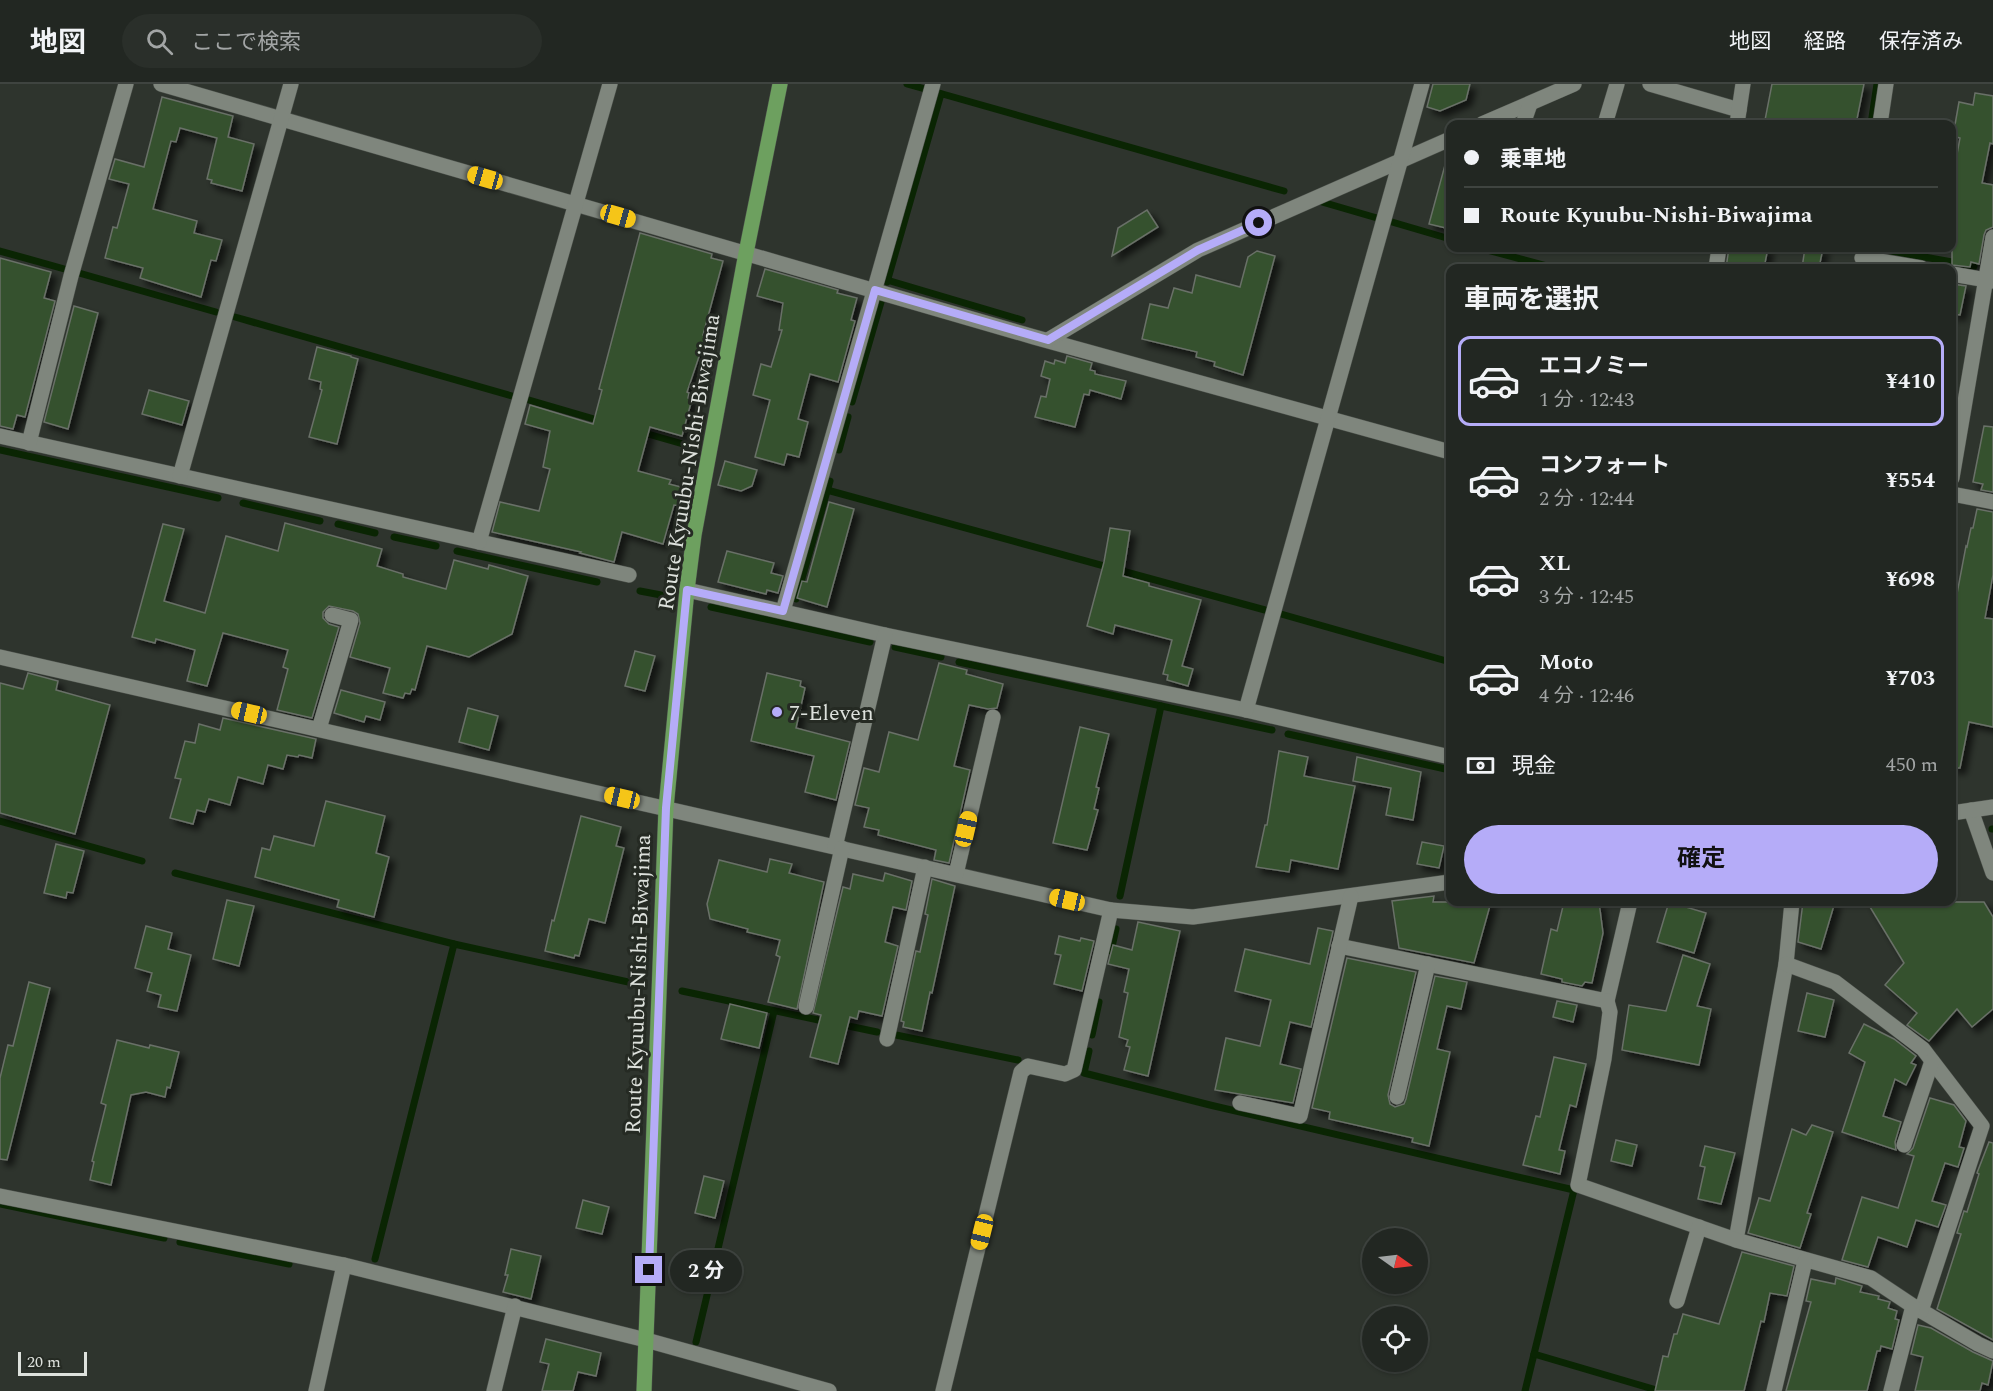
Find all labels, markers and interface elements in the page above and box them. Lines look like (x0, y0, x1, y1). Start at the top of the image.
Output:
search box (122, 14, 542, 68)
text: 地図 (30, 21, 86, 64)
icon: search (143, 25, 176, 58)
text: ここで検索 (191, 26, 301, 59)
text: 地図 (1729, 26, 1771, 58)
text: 経路 (1804, 26, 1846, 58)
text: 保存済み (1879, 26, 1963, 58)
text: 乗車地 (1500, 143, 1566, 176)
car (465, 164, 505, 192)
text: Route Kyuubu-Nishi-Biwajima (1500, 199, 1812, 232)
car (598, 202, 638, 230)
route start (1245, 209, 1272, 236)
text: 車両を選択 (1464, 279, 1599, 321)
street label: Route Kyuubu-Nishi-Biwajima (650, 311, 729, 613)
text: エコノミー (1539, 350, 1649, 383)
icon: car (1467, 354, 1521, 408)
text: ¥410 (1886, 365, 1935, 398)
text: 1 分 · 12:43 (1539, 385, 1634, 415)
text: コンフォート (1539, 449, 1670, 482)
icon: car (1467, 453, 1521, 507)
text: ¥554 (1886, 464, 1935, 497)
text: 2 分 · 12:44 (1539, 484, 1634, 514)
text: XL (1539, 547, 1570, 580)
icon: car (1467, 552, 1521, 606)
text: ¥698 (1886, 563, 1935, 596)
text: 3 分 · 12:45 (1539, 582, 1634, 612)
text: Moto (1539, 646, 1593, 679)
icon: car (1467, 651, 1521, 705)
text: ¥703 (1886, 662, 1935, 695)
text: 4 分 · 12:46 (1539, 681, 1634, 711)
place label: 7-Eleven (789, 697, 874, 730)
car (229, 700, 269, 726)
marker: 7-Eleven (770, 705, 784, 719)
icon: cash (1464, 749, 1497, 782)
text: 現金 (1512, 750, 1556, 783)
text: 450 m (1886, 750, 1938, 780)
car (602, 785, 642, 811)
car (953, 809, 979, 849)
button: 確定 (1464, 825, 1938, 894)
street label: Route Kyuubu-Nishi-Biwajima (617, 833, 660, 1134)
car (1047, 887, 1087, 913)
car (969, 1212, 995, 1252)
north arrow (1362, 1228, 1428, 1294)
map controls (1362, 1228, 1428, 1372)
callout: 2 分 (670, 1249, 742, 1291)
route end (635, 1256, 662, 1283)
text: 2 分 (688, 1256, 724, 1286)
button: locate (1362, 1306, 1428, 1372)
scale bar (18, 1349, 87, 1376)
text: 20 m (27, 1350, 61, 1374)

